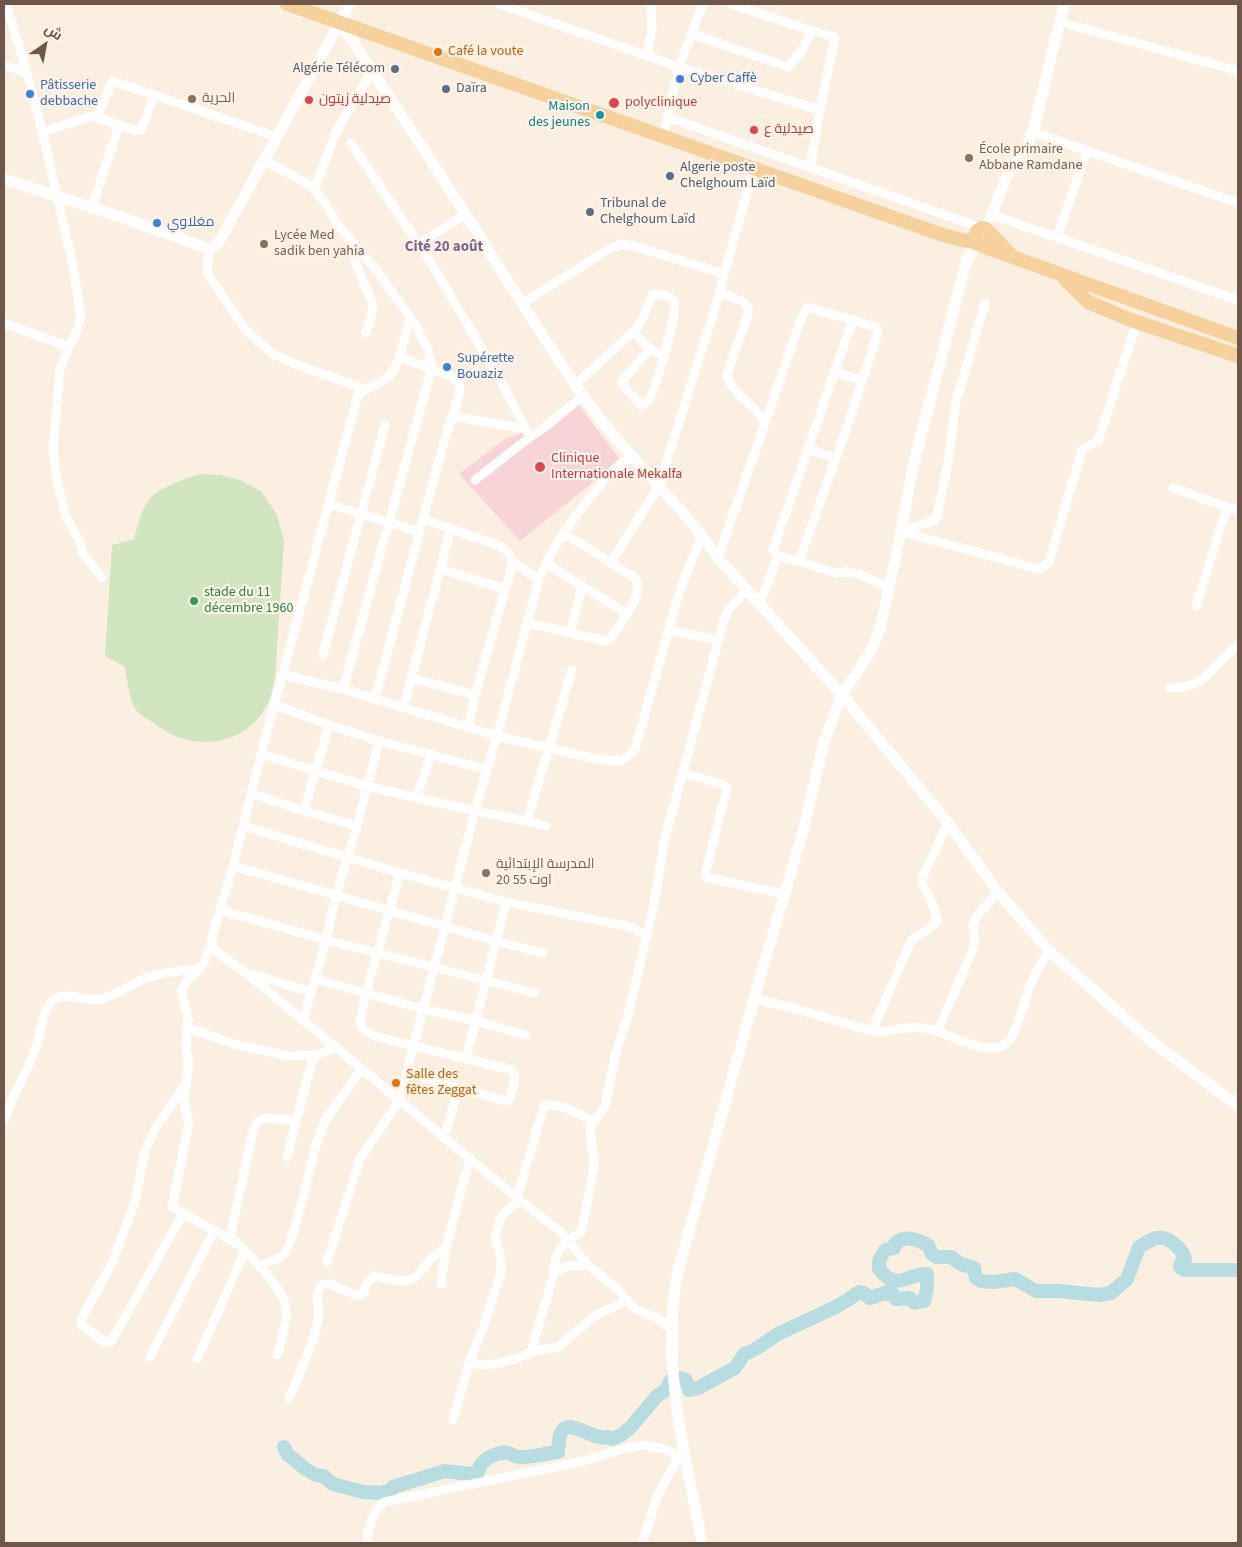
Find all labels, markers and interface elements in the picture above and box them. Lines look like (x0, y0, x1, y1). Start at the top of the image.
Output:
text: ش (40, 19, 66, 46)
north arrow (20, 20, 70, 70)
place label: Café la voute (448, 44, 523, 60)
marker: Café la voute (432, 46, 444, 58)
place label: Algérie Télécom (293, 61, 385, 77)
marker: Algérie Télécom (389, 63, 401, 75)
place label: Cyber Caffè (690, 71, 757, 87)
marker: Cyber Caffè (674, 73, 686, 85)
place label: Pâtisserie debbache (40, 78, 98, 110)
place label: Daïra (456, 81, 487, 97)
marker: Daïra (440, 83, 452, 95)
marker: Pâtisserie debbache (24, 88, 36, 100)
place label: الحرية (202, 91, 235, 107)
place label: صيدلية زيتون (319, 92, 391, 108)
marker: الحرية (186, 93, 198, 105)
marker: صيدلية زيتون (303, 94, 315, 106)
place label: polyclinique (625, 95, 697, 111)
marker: polyclinique (607, 96, 621, 110)
place label: Maison des jeunes (528, 99, 590, 132)
marker: Maison des jeunes (594, 109, 606, 121)
place label: صيدلية ع (764, 122, 814, 138)
marker: صيدلية ع (748, 124, 760, 136)
place label: École primaire Abbane Ramdane (979, 142, 1082, 174)
marker: École primaire Abbane Ramdane (963, 152, 975, 164)
place label: Algerie poste Chelghoum Laïd (680, 160, 775, 192)
marker: Algerie poste Chelghoum Laïd (664, 170, 676, 182)
place label: Tribunal de Chelghoum Laïd (600, 196, 695, 228)
marker: Tribunal de Chelghoum Laïd (584, 206, 596, 218)
place label: مغلاوي (167, 215, 214, 231)
marker: مغلاوي (151, 217, 163, 229)
place label: Lycée Med sadik ben yahia (274, 228, 364, 260)
marker: Lycée Med sadik ben yahia (258, 238, 270, 250)
district label: Cité 20 août (405, 239, 483, 257)
place label: Supérette Bouaziz (457, 351, 514, 384)
marker: Supérette Bouaziz (441, 361, 453, 373)
place label: Clinique Internationale Mekalfa (551, 451, 682, 484)
marker: Clinique Internationale Mekalfa (533, 460, 547, 474)
place label: stade du 11 décembre 1960 (204, 585, 293, 618)
marker: stade du 11 décembre 1960 (188, 595, 200, 607)
place label: المدرسة الإبتدائية 20 اوت 55 (496, 857, 595, 890)
marker: المدرسة الإبتدائية 20 اوت 55 (480, 867, 492, 879)
place label: Salle des fêtes Zeggat (406, 1067, 476, 1100)
marker: Salle des fêtes Zeggat (390, 1077, 402, 1089)

